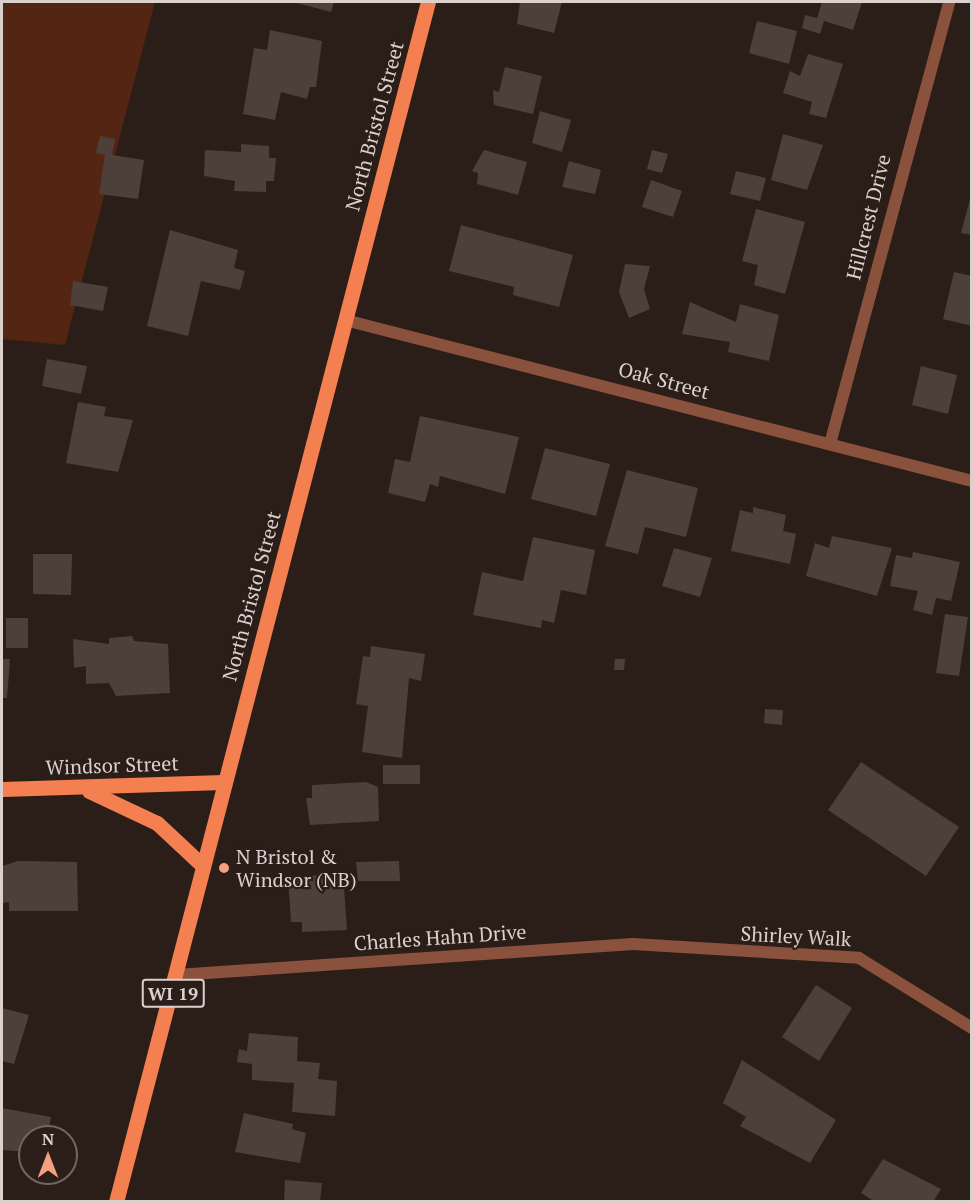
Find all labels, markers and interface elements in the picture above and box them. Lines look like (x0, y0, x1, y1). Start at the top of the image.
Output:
street label: North Bristol Street (340, 38, 408, 214)
street label: Hillcrest Drive (841, 152, 895, 282)
street label: Oak Street (616, 356, 712, 404)
street label: North Bristol Street (217, 508, 285, 684)
street label: Windsor Street (45, 751, 179, 779)
place label: N Bristol & Windsor (NB) (236, 844, 357, 891)
marker: N Bristol & Windsor (NB) (217, 861, 231, 875)
street label: Charles Hahn Drive (353, 919, 527, 955)
street label: Shirley Walk (740, 921, 852, 951)
road number: WI 19 (142, 978, 204, 1008)
north arrow (18, 1125, 78, 1185)
text: N (42, 1128, 54, 1150)

